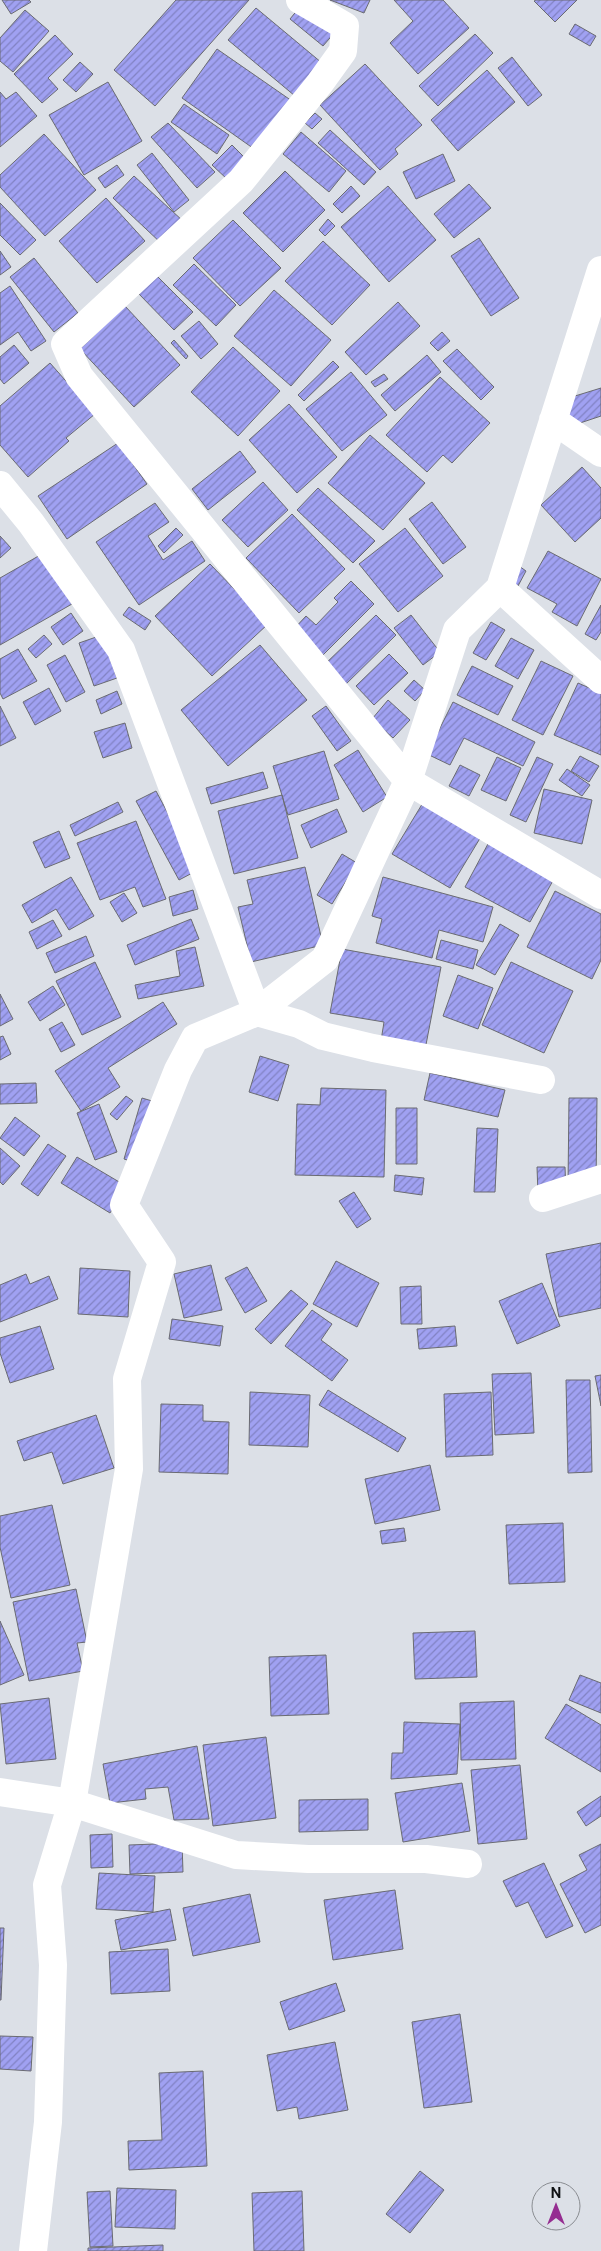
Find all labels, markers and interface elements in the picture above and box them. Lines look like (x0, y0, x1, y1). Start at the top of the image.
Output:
north arrow (531, 2181, 581, 2231)
text: N (551, 2185, 561, 2201)

